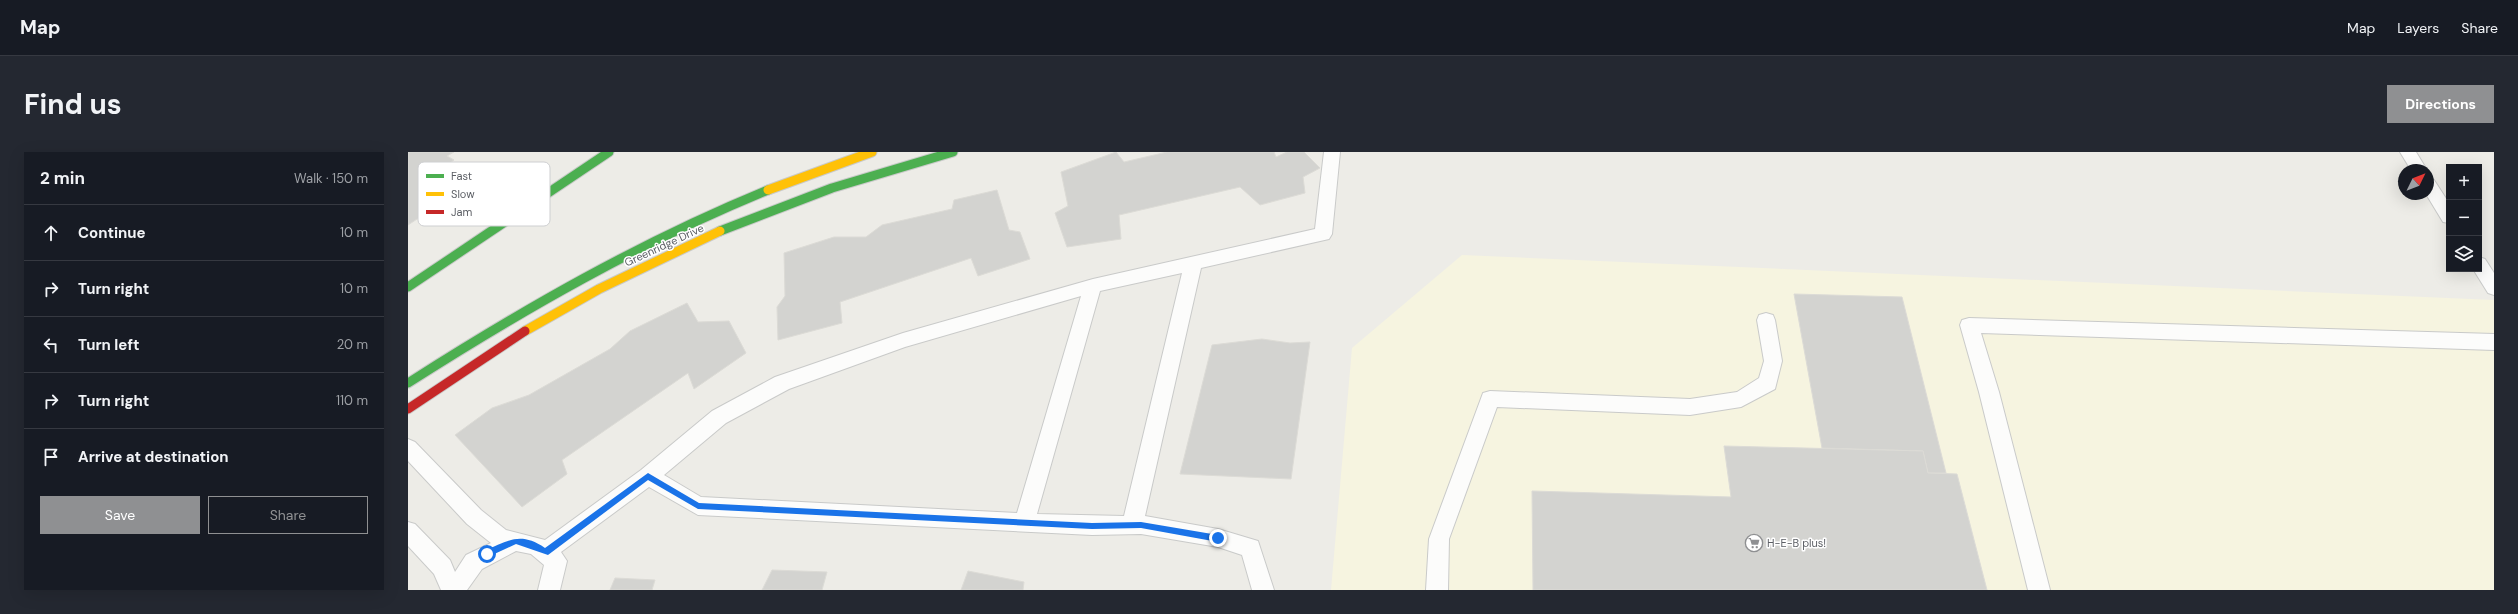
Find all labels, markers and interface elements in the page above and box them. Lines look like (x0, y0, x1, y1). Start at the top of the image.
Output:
text: Map (20, 15, 60, 40)
text: Map (2347, 19, 2375, 37)
text: Layers (2397, 19, 2439, 37)
text: Share (2461, 19, 2498, 37)
button: Directions (2387, 85, 2494, 123)
text: Find us (24, 86, 122, 123)
legend (418, 162, 550, 226)
north arrow (2398, 164, 2434, 200)
map controls (2446, 164, 2482, 272)
button: + (2446, 164, 2482, 200)
text: 2 min (40, 167, 85, 189)
text: Fast (451, 169, 472, 183)
text: Walk · 150 m (294, 170, 368, 187)
text: Slow (451, 187, 475, 201)
button: − (2446, 200, 2482, 236)
text: Jam (451, 205, 472, 219)
street label: Greenridge Drive (622, 221, 706, 269)
icon: ahead (40, 222, 62, 244)
text: Continue (78, 223, 146, 243)
text: 10 m (340, 224, 368, 241)
button: layers (2446, 236, 2482, 272)
icon: right (40, 278, 62, 300)
text: Turn right (78, 279, 149, 299)
text: 10 m (340, 280, 368, 297)
icon: left (40, 334, 62, 356)
text: Turn left (78, 335, 139, 355)
text: 20 m (337, 336, 368, 353)
icon: right (40, 390, 62, 412)
text: Turn right (78, 391, 149, 411)
text: 110 m (336, 392, 368, 409)
icon: arrive (40, 446, 62, 468)
text: Arrive at destination (78, 447, 229, 467)
button: Save (40, 496, 200, 534)
button: Share (208, 496, 368, 534)
route end (1209, 529, 1227, 547)
supermarket icon: H-E-B plus! (1744, 533, 1764, 553)
place label: H-E-B plus! (1767, 536, 1826, 550)
route start (478, 545, 496, 563)

